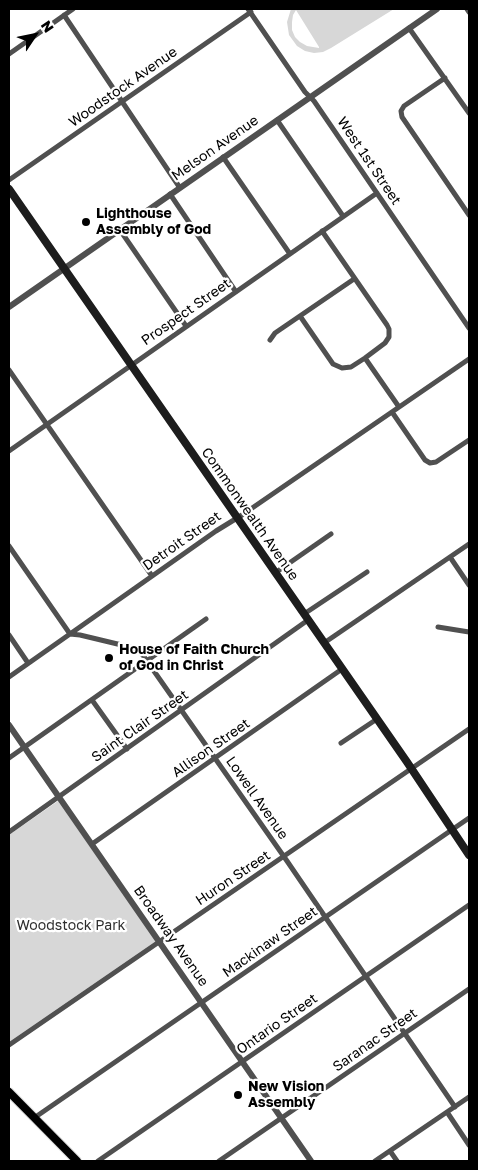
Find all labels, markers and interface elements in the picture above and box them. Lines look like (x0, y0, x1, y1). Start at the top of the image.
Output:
north arrow (10, 10, 60, 60)
text: N (38, 17, 58, 35)
street label: Woodstock Avenue (66, 43, 180, 131)
street label: Melson Avenue (168, 112, 262, 184)
street label: West 1st Street (333, 114, 405, 208)
place label: Lighthouse Assembly of God (96, 206, 211, 238)
marker: Lighthouse Assembly of God (80, 216, 92, 228)
street label: Prospect Street (138, 275, 234, 349)
street label: Commonwealth Avenue (198, 444, 302, 584)
street label: Detroit Street (140, 508, 224, 574)
place label: House of Faith Church of God in Christ (119, 642, 269, 674)
marker: House of Faith Church of God in Christ (103, 652, 115, 664)
street label: Saint Clair Street (88, 686, 192, 766)
street label: Allison Street (169, 715, 253, 781)
street label: Lowell Avenue (222, 753, 292, 843)
street label: Huron Street (192, 847, 274, 909)
street label: Broadway Avenue (130, 882, 212, 990)
street label: Mackinaw Street (219, 903, 321, 981)
park label: Woodstock Park (16, 918, 126, 934)
street label: Ontario Street (233, 990, 321, 1058)
street label: Saranac Street (330, 1005, 420, 1075)
place label: New Vision Assembly (248, 1079, 324, 1112)
marker: New Vision Assembly (232, 1089, 244, 1101)

